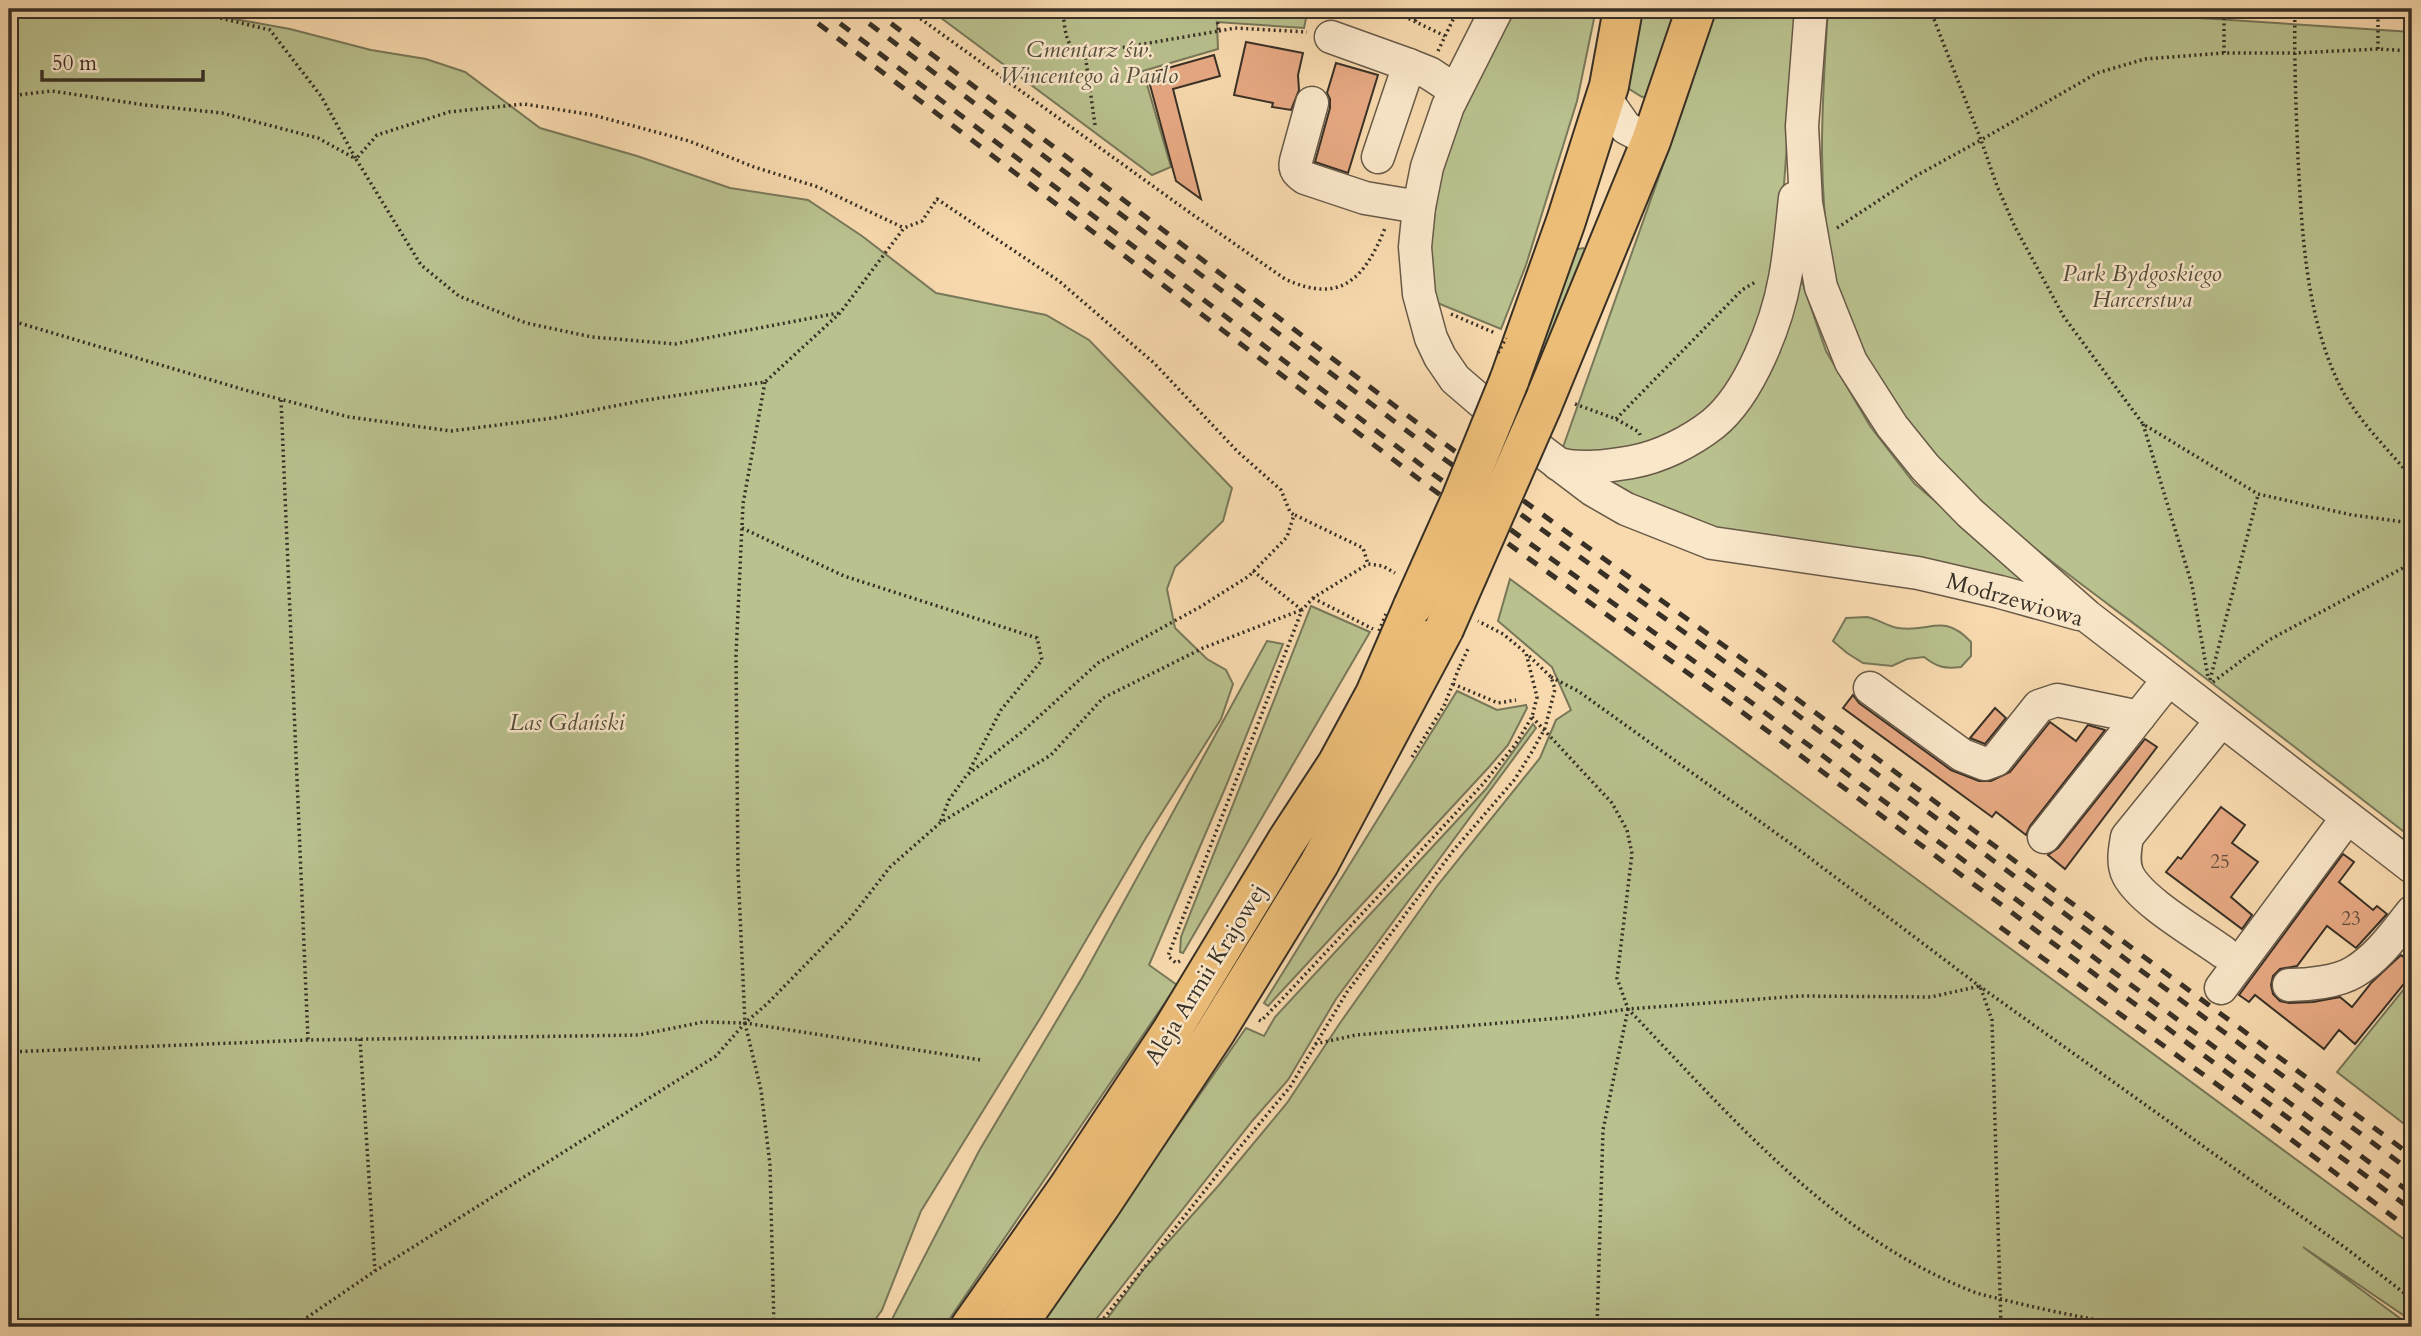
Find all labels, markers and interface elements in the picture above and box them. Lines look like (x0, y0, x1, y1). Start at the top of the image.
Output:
park label: Cmentarz św. Wincentego à Paulo (1000, 34, 1179, 91)
scale bar (42, 38, 203, 82)
text: 50 m (52, 49, 97, 78)
park label: Park Bydgoskiego Harcerstwa (2062, 258, 2222, 315)
street label: Modrzewiowa (1943, 565, 2087, 634)
park label: Las Gdański (509, 707, 625, 738)
house number: 25 (2210, 849, 2230, 875)
street label: Aleja Armii Krajowej (1137, 878, 1274, 1071)
house number: 23 (2341, 906, 2361, 932)

